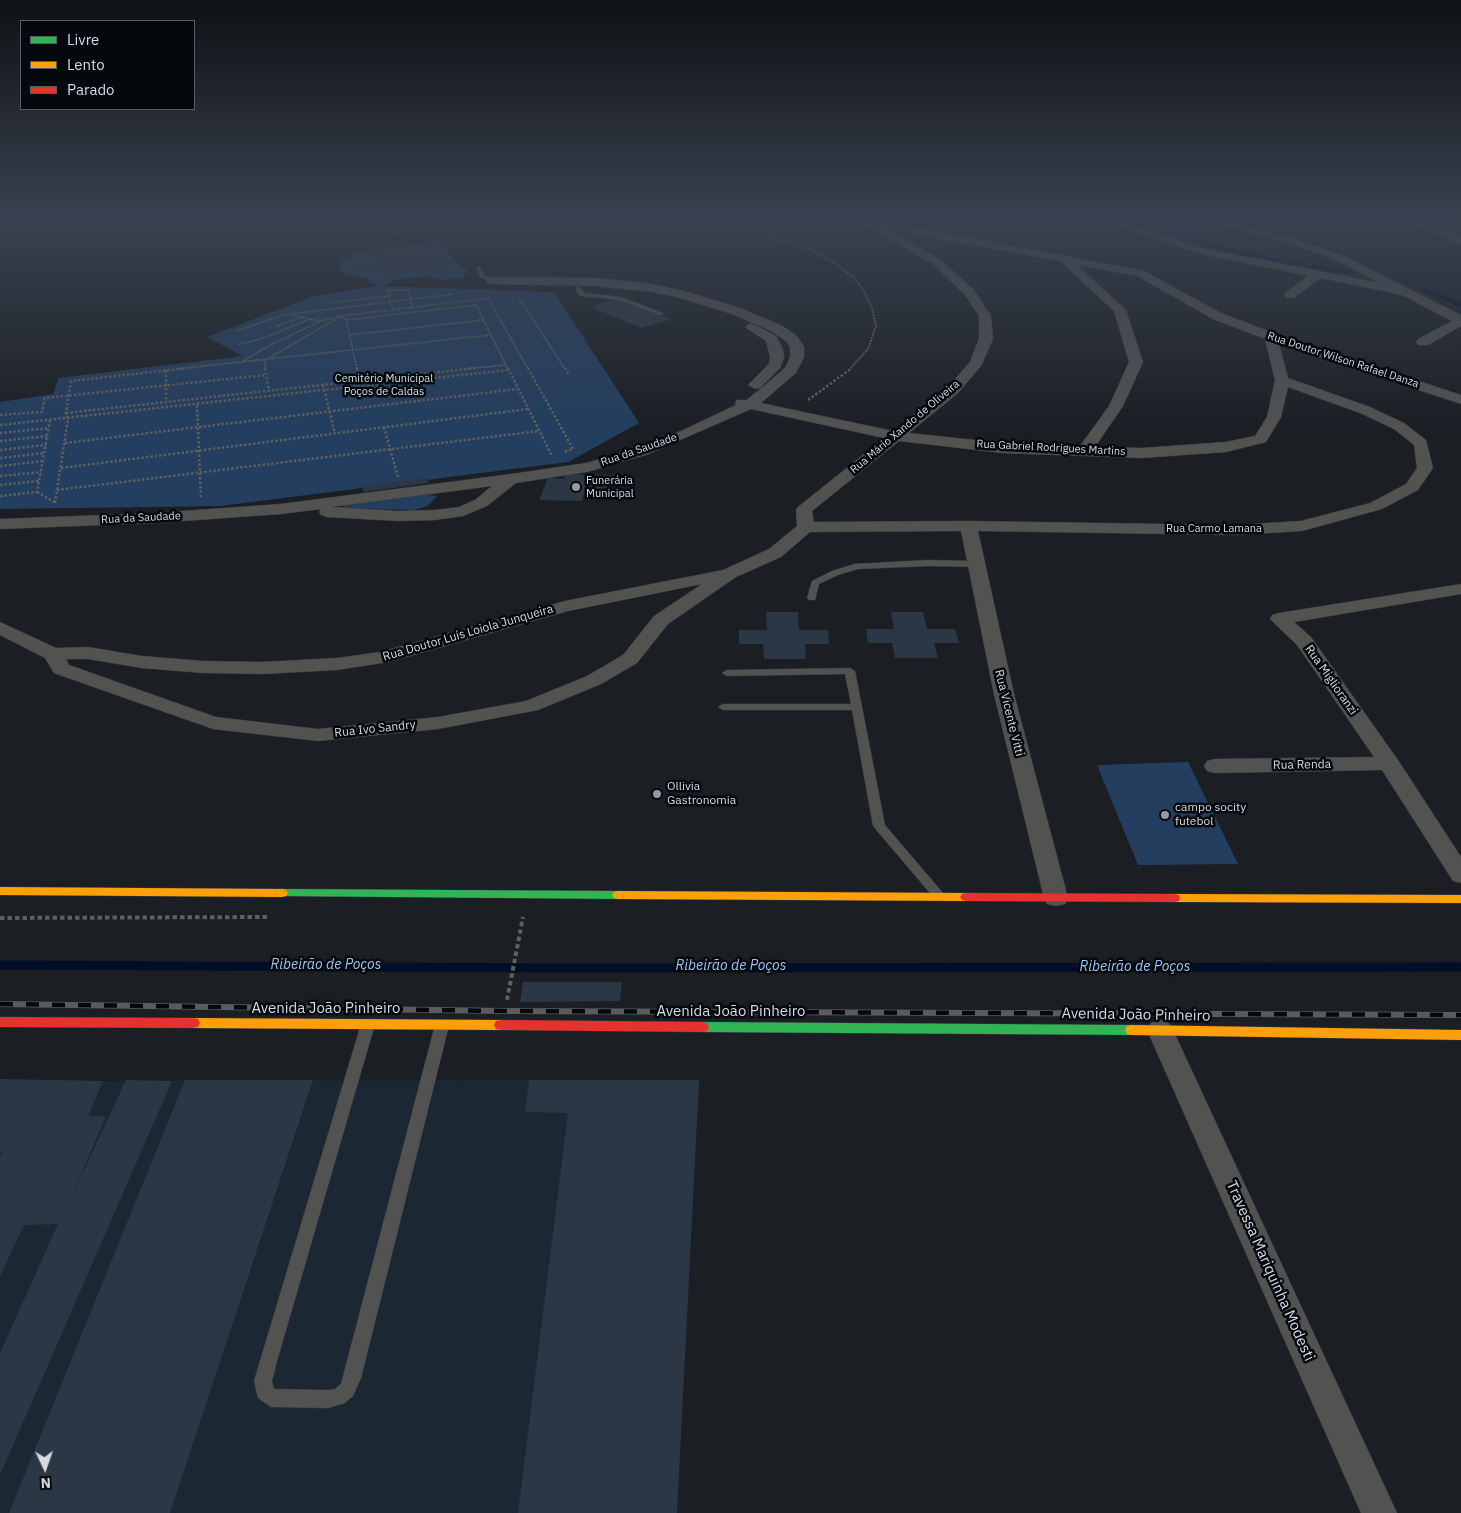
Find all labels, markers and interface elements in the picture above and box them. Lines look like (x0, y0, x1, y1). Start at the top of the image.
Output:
legend (20, 20, 195, 110)
text: Livre (67, 30, 99, 49)
text: Lento (67, 55, 105, 74)
text: Parado (67, 80, 115, 99)
street label: Rua Doutor Wilson Rafael Danza (1266, 329, 1420, 391)
park label: Cemitério Municipal Poços de Caldas (335, 372, 433, 398)
street label: Rua Mário Xando de Oliveira (848, 377, 962, 477)
street label: Rua da Saudade (599, 431, 679, 469)
street label: Rua Gabriel Rodrigues Martins (976, 438, 1126, 458)
place label: Funerária Municipal (586, 474, 634, 500)
marker: Funerária Municipal (570, 481, 582, 493)
street label: Rua da Saudade (101, 509, 181, 527)
street label: Rua Carmo Lamana (1166, 522, 1262, 536)
street label: Rua Doutor Luís Loiola Junqueira (381, 602, 555, 664)
street label: Rua Miglioranzi (1302, 642, 1360, 718)
street label: Rua Vicente Vitti (991, 668, 1027, 758)
street label: Rua Ivo Sandry (334, 718, 416, 740)
street label: Rua Renda (1273, 757, 1331, 773)
place label: Ollivia Gastronomia (667, 780, 736, 808)
marker: Ollivia Gastronomia (651, 788, 663, 800)
place label: campo socity futebol (1175, 801, 1246, 829)
marker: campo socity futebol (1159, 809, 1171, 821)
water label: Ribeirão de Poços (271, 957, 381, 973)
water label: Ribeirão de Poços (676, 958, 786, 974)
water label: Ribeirão de Poços (1080, 959, 1190, 975)
street label: Avenida João Pinheiro (251, 1000, 401, 1018)
street label: Avenida João Pinheiro (656, 1003, 806, 1021)
street label: Avenida João Pinheiro (1061, 1005, 1211, 1025)
street label: Travessa Mariquinha Modesti (1222, 1178, 1318, 1364)
north arrow (20, 1443, 70, 1493)
text: N (40, 1474, 51, 1492)

